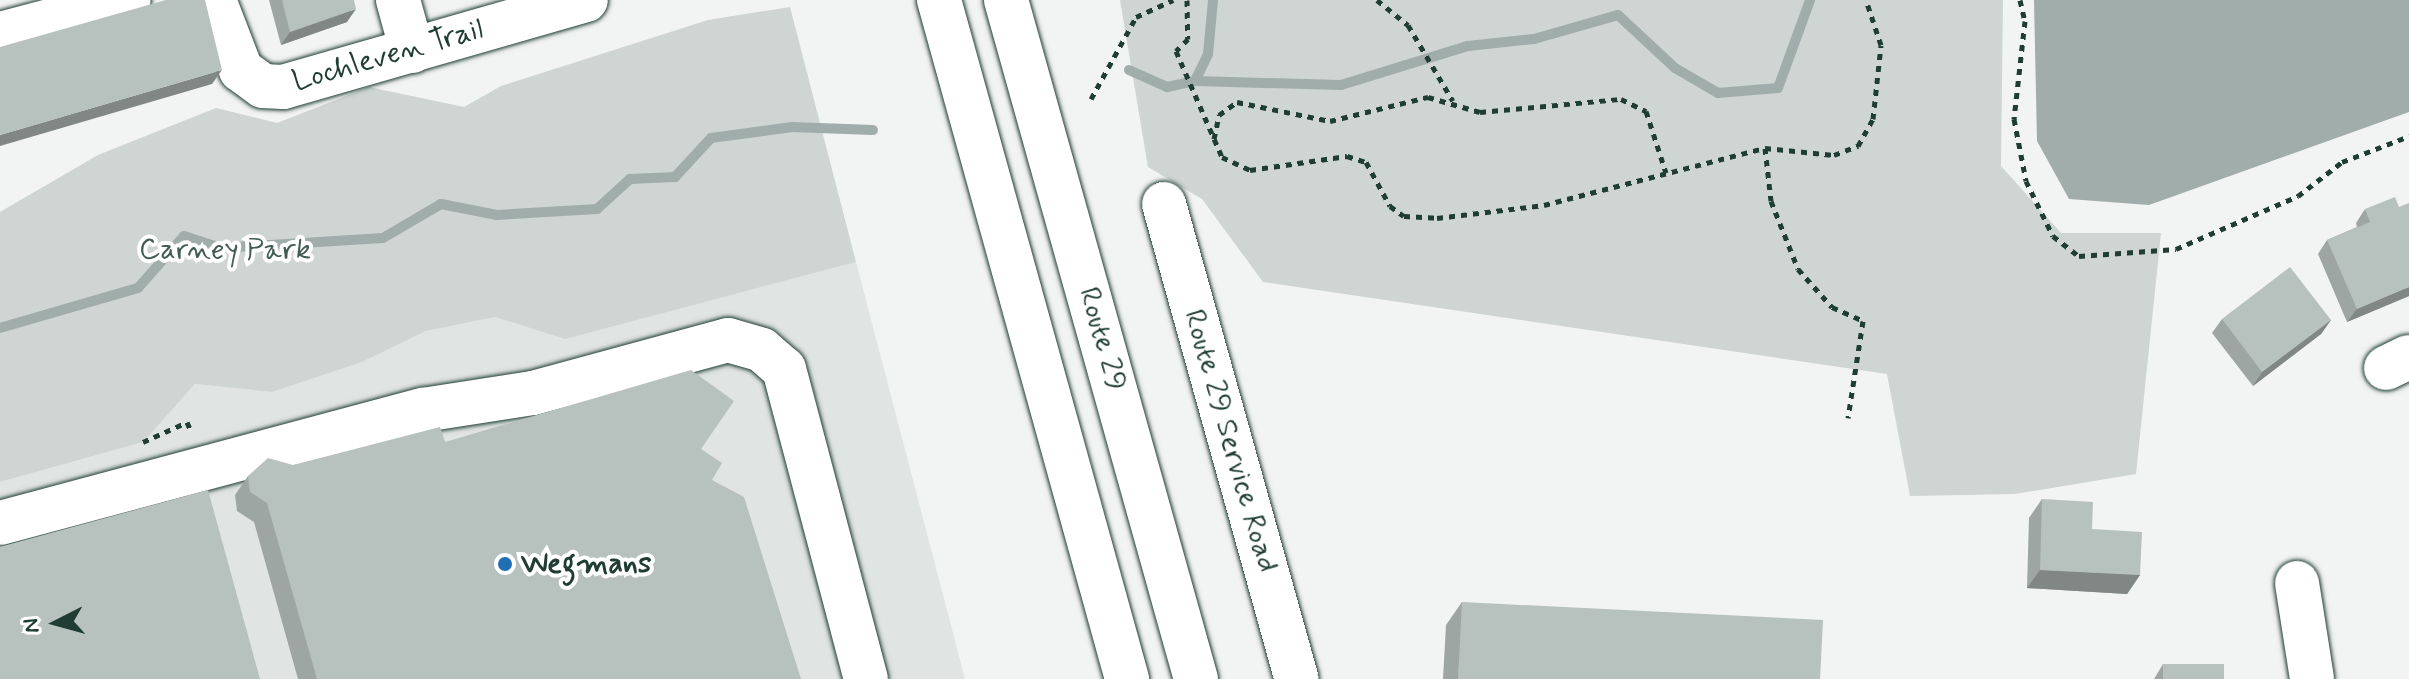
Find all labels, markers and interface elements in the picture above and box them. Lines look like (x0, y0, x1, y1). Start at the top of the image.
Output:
street label: Lochleven Trail (288, 12, 488, 100)
park label: Carney Park (141, 232, 309, 268)
street label: Route 29 (1070, 283, 1134, 395)
street label: Route 29 Service Road (1175, 305, 1285, 577)
place label: Wegmans (521, 546, 651, 582)
marker: Wegmans (496, 555, 514, 573)
north arrow (16, 583, 96, 663)
text: N (17, 617, 47, 634)

